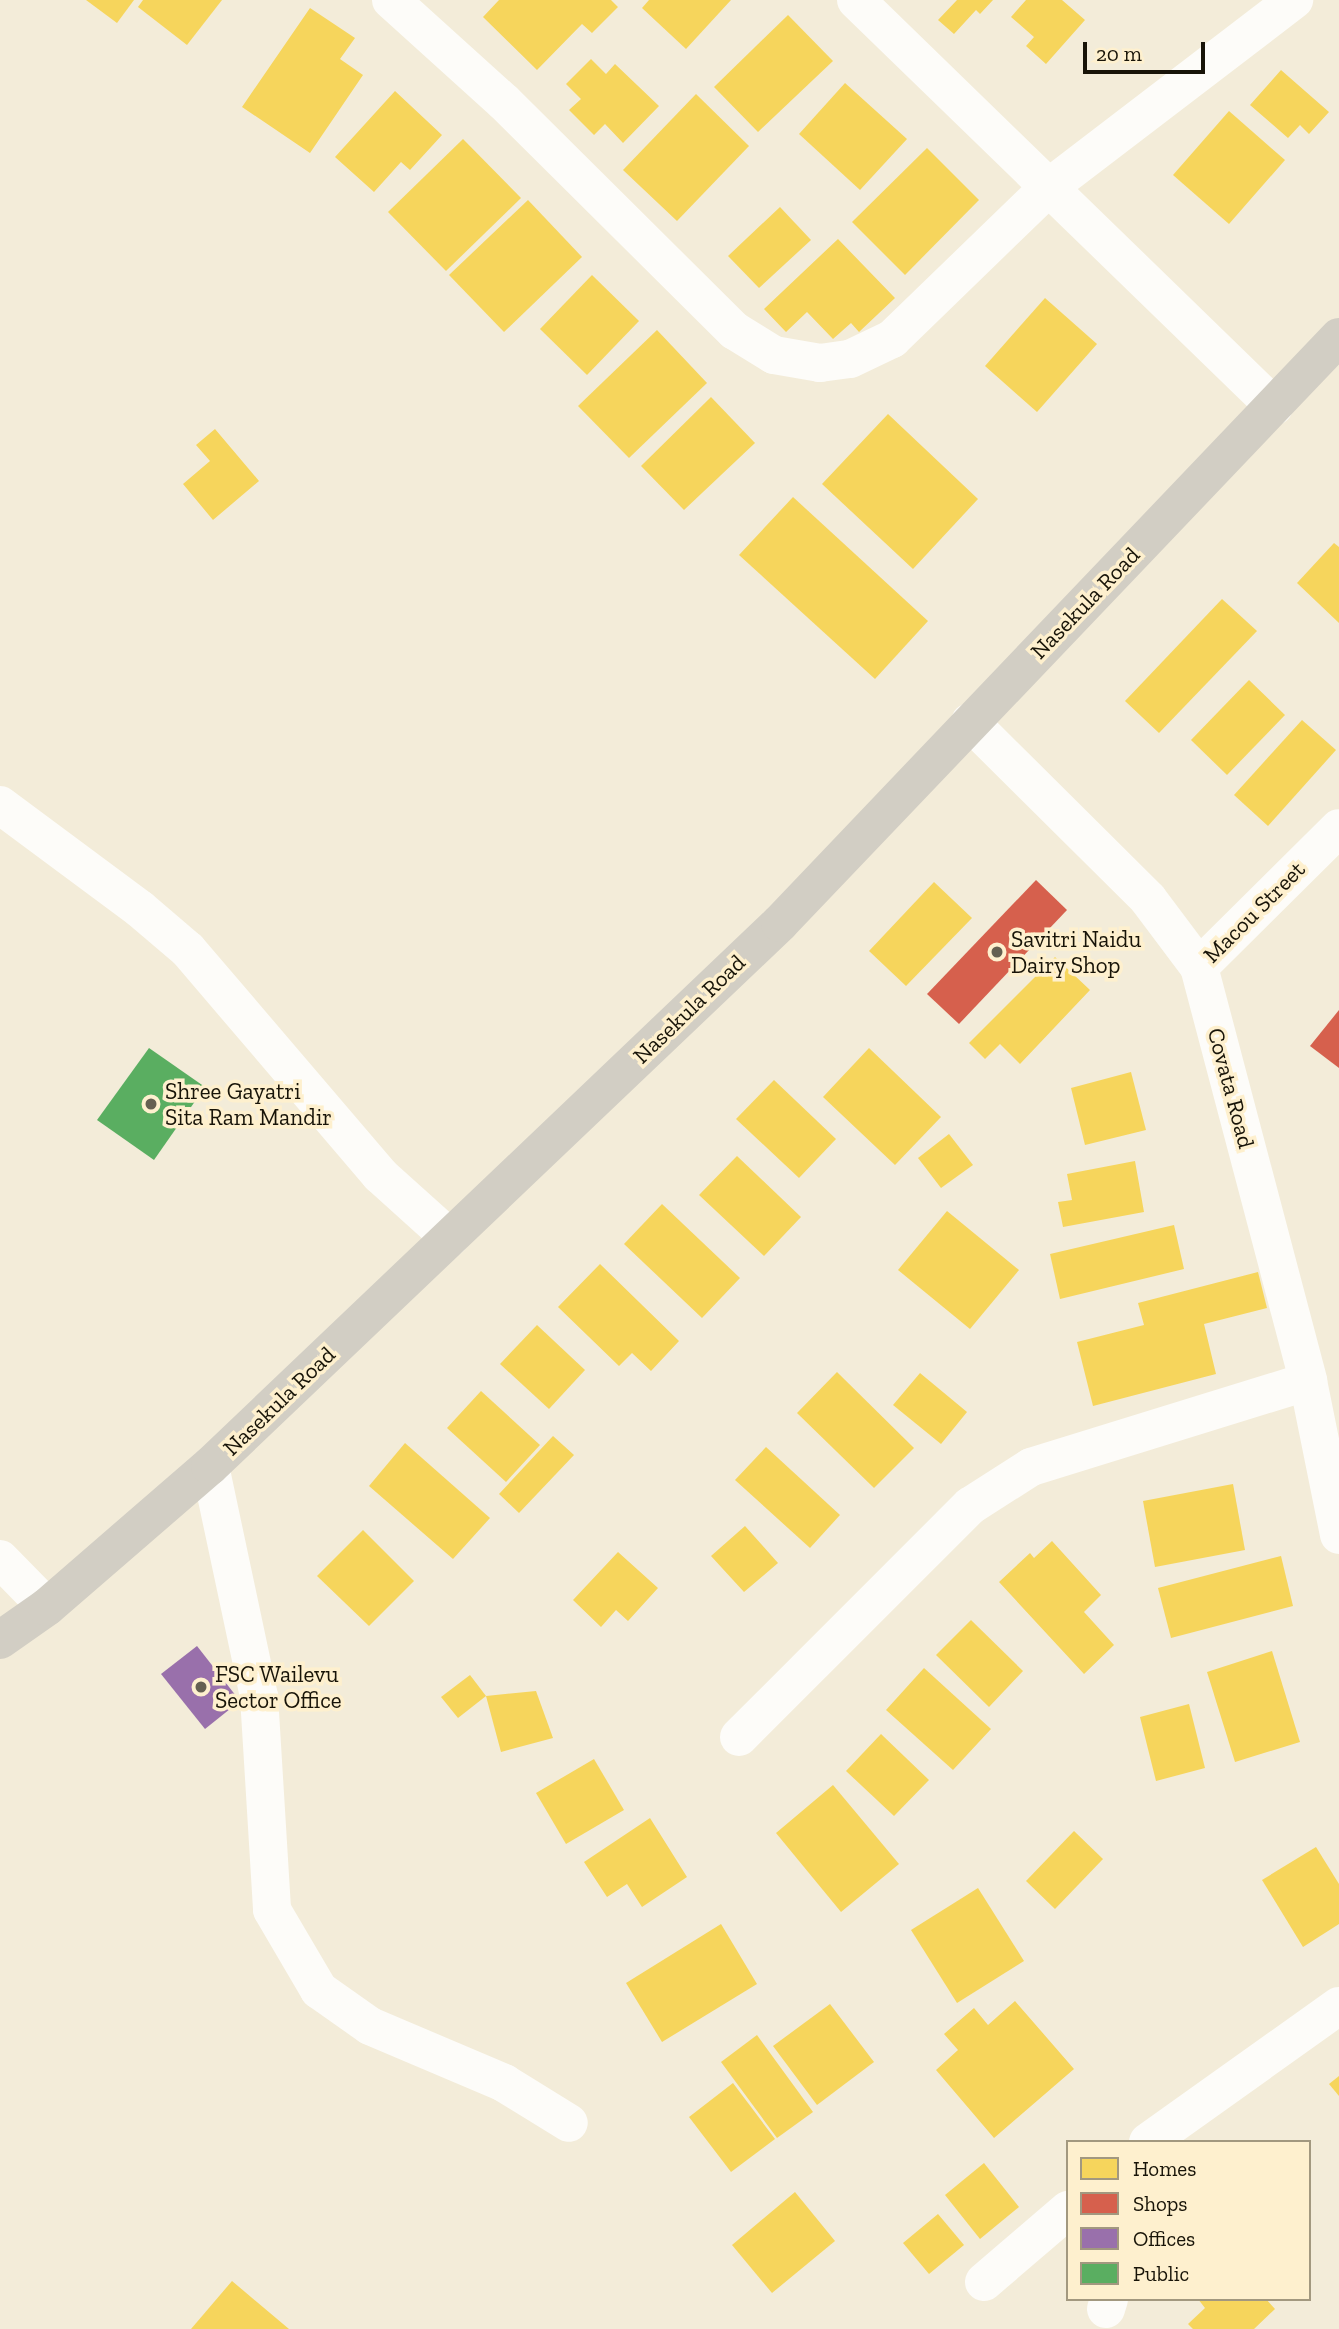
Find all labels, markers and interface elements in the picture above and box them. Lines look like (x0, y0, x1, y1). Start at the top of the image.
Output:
scale bar (1087, 28, 1210, 72)
text: 20 m (1096, 41, 1142, 66)
street label: Nasekula Road (1025, 541, 1145, 665)
street label: Macou Street (1197, 855, 1311, 969)
place label: Savitri Naidu Dairy Shop (1011, 925, 1141, 979)
marker: Savitri Naidu Dairy Shop (989, 944, 1005, 960)
street label: Nasekula Road (627, 949, 751, 1069)
street label: Covata Road (1202, 1025, 1260, 1151)
place label: Shree Gayatri Sita Ram Mandir (165, 1077, 332, 1131)
marker: Shree Gayatri Sita Ram Mandir (143, 1096, 159, 1112)
street label: Nasekula Road (217, 1341, 341, 1461)
place label: FSC Wailevu Sector Office (215, 1660, 342, 1714)
marker: FSC Wailevu Sector Office (193, 1679, 209, 1695)
legend (1066, 2140, 1311, 2301)
text: Homes (1133, 2156, 1196, 2181)
text: Shops (1133, 2191, 1187, 2216)
text: Offices (1133, 2226, 1195, 2251)
text: Public (1133, 2261, 1189, 2286)

